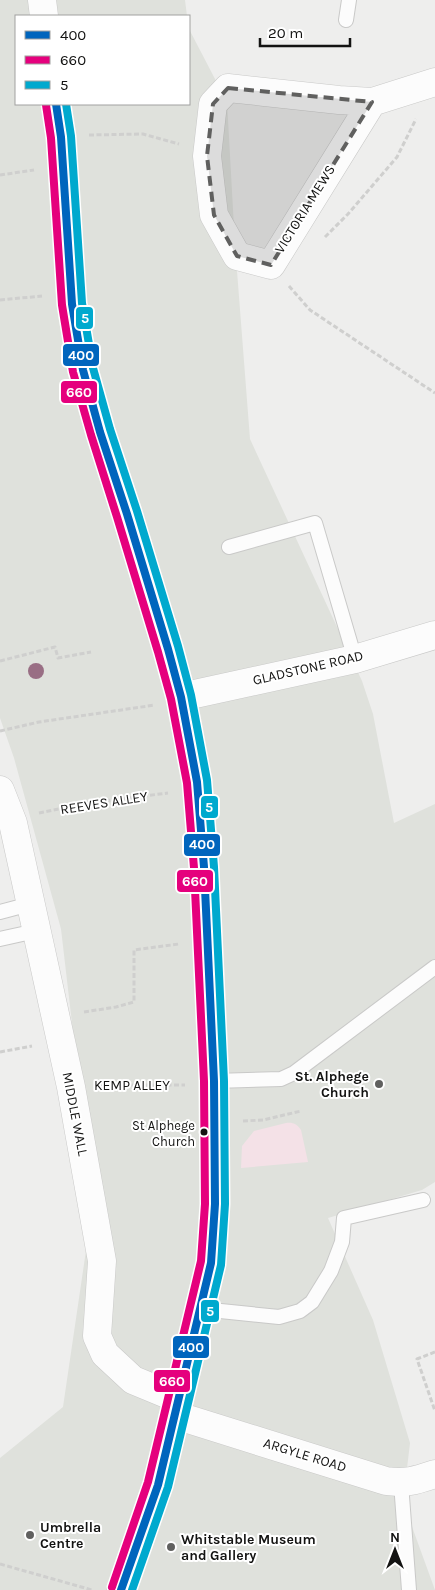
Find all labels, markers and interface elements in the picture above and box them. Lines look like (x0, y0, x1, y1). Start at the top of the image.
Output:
legend (15, 15, 190, 105)
scale bar (260, 15, 350, 47)
text: 20 m (268, 24, 303, 42)
text: 400 (60, 26, 86, 44)
text: 660 (60, 51, 86, 69)
text: 5 (60, 76, 68, 94)
street label: VICTORIA MEWS (271, 162, 339, 256)
line badge: 5 (75, 306, 94, 330)
text: 5 (81, 310, 89, 327)
line badge: 400 (62, 343, 100, 367)
text: 400 (68, 347, 94, 364)
line badge: 660 (60, 380, 98, 404)
text: 660 (66, 384, 92, 401)
street label: GLADSTONE ROAD (251, 647, 365, 689)
street label: REEVES ALLEY (59, 788, 149, 818)
line badge: 5 (200, 795, 219, 819)
text: 5 (205, 799, 213, 816)
line badge: 400 (183, 833, 221, 857)
text: 400 (189, 836, 215, 853)
line badge: 660 (176, 869, 214, 893)
text: 660 (182, 873, 208, 890)
place label: St. Alphege Church (295, 1068, 369, 1101)
street label: MIDDLE WALL (59, 1071, 92, 1158)
street label: KEMP ALLEY (94, 1077, 170, 1094)
marker: St. Alphege Church (373, 1078, 385, 1090)
place label: St Alphege Church (132, 1118, 195, 1149)
marker: St Alphege Church (199, 1127, 209, 1137)
line badge: 5 (200, 1299, 220, 1323)
text: 5 (206, 1303, 214, 1320)
line badge: 400 (172, 1335, 210, 1359)
text: 400 (178, 1339, 204, 1356)
line badge: 660 (153, 1369, 191, 1393)
text: 660 (159, 1373, 185, 1390)
street label: ARGYLE ROAD (261, 1434, 349, 1476)
place label: Umbrella Centre (40, 1519, 101, 1552)
north arrow (370, 1525, 420, 1575)
marker: Umbrella Centre (24, 1529, 36, 1541)
text: N (390, 1529, 400, 1546)
place label: Whitstable Museum and Gallery (181, 1531, 316, 1564)
marker: Whitstable Museum and Gallery (165, 1541, 177, 1553)

